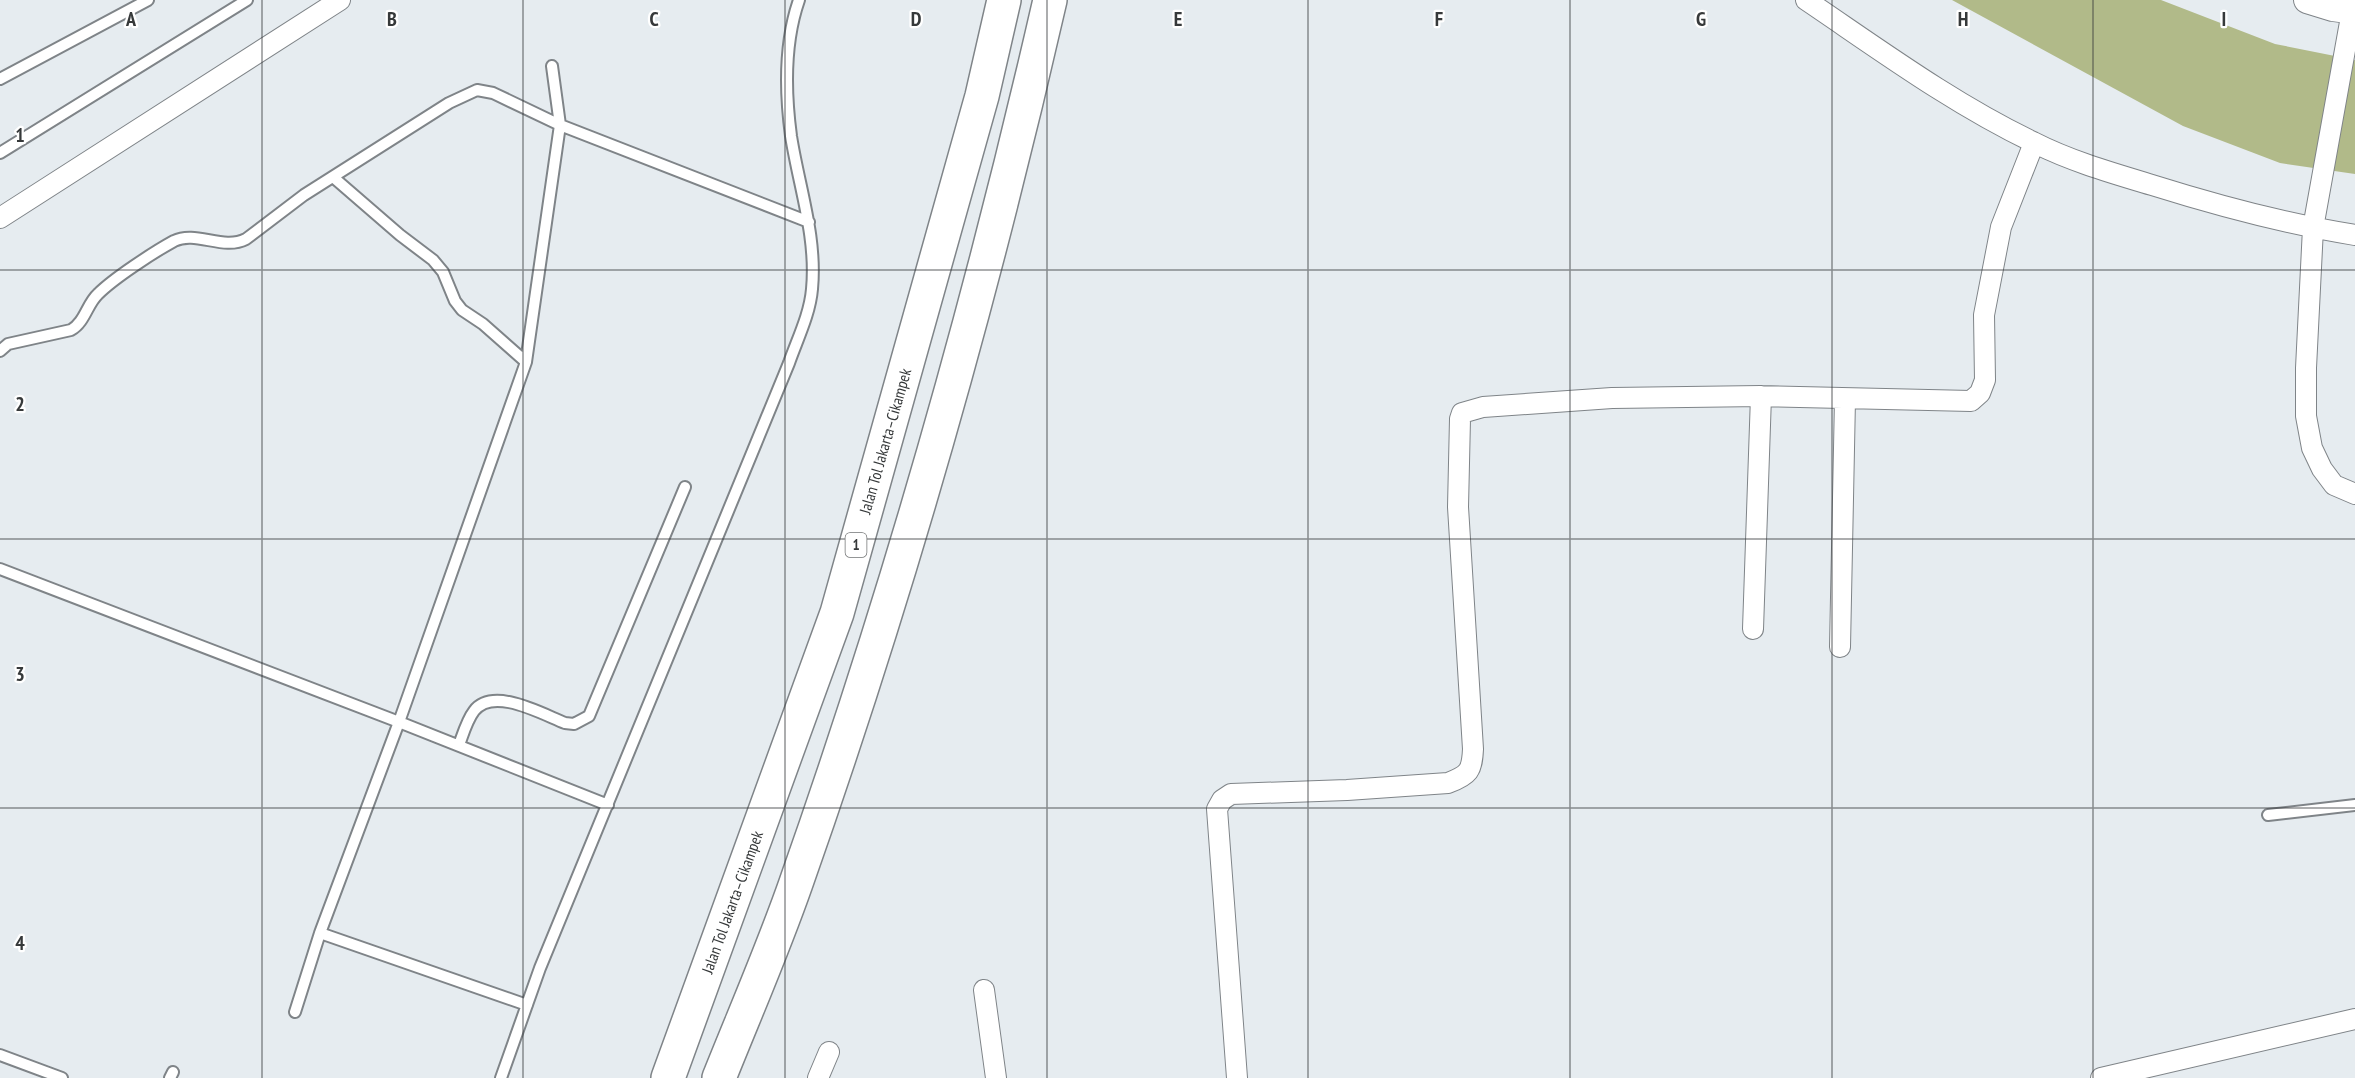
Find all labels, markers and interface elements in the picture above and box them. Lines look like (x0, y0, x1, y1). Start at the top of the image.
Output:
text: A (125, 6, 137, 32)
text: B (387, 6, 397, 32)
text: C (649, 6, 659, 32)
text: D (911, 6, 922, 32)
text: E (1174, 6, 1182, 32)
text: F (1435, 6, 1443, 32)
text: G (1696, 6, 1706, 32)
text: H (1958, 6, 1968, 32)
text: I (2222, 6, 2226, 32)
text: 1 (15, 122, 25, 148)
street label: Jalan Tol Jakarta–Cikampek (854, 365, 916, 517)
text: 2 (15, 391, 25, 417)
road number: 1 (846, 533, 866, 557)
text: 3 (15, 661, 25, 687)
street label: Jalan Tol Jakarta–Cikampek (697, 827, 767, 977)
text: 4 (15, 930, 25, 956)

